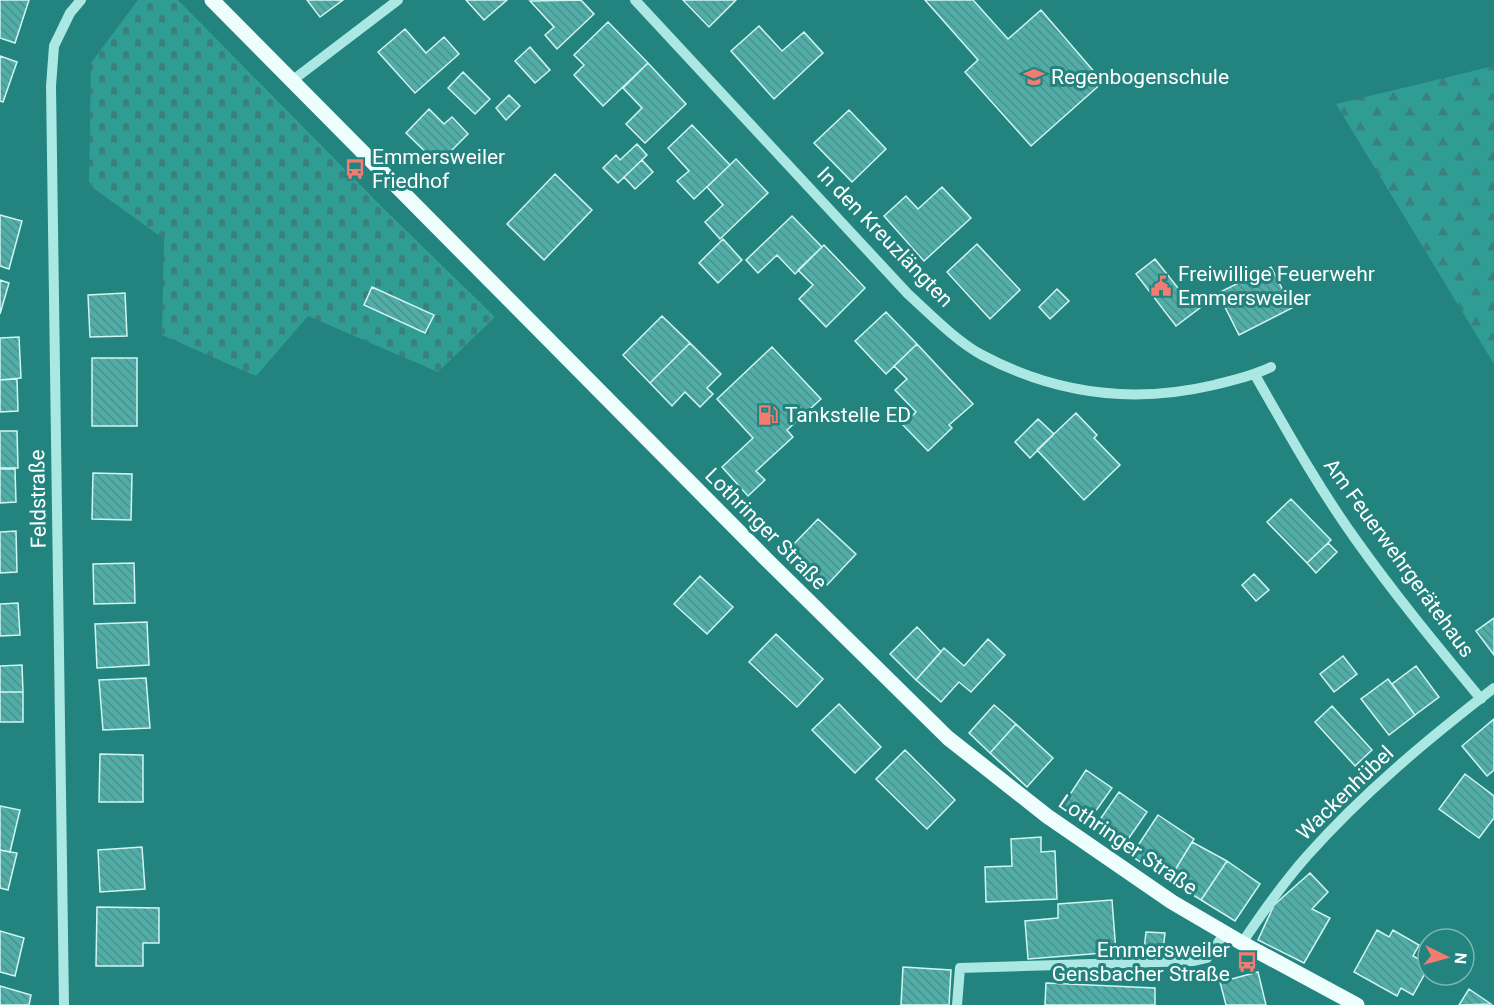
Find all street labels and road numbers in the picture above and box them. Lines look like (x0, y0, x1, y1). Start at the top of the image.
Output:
street label: In den Kreuzlängten (812, 162, 958, 312)
street label: Feldstraße (25, 449, 51, 549)
street label: Am Feuerwehrgerätehaus (1319, 454, 1479, 662)
street label: Lothringer Straße (700, 463, 832, 595)
street label: Wackenhübel (1292, 741, 1398, 845)
street label: Lothringer Straße (1054, 790, 1202, 900)

